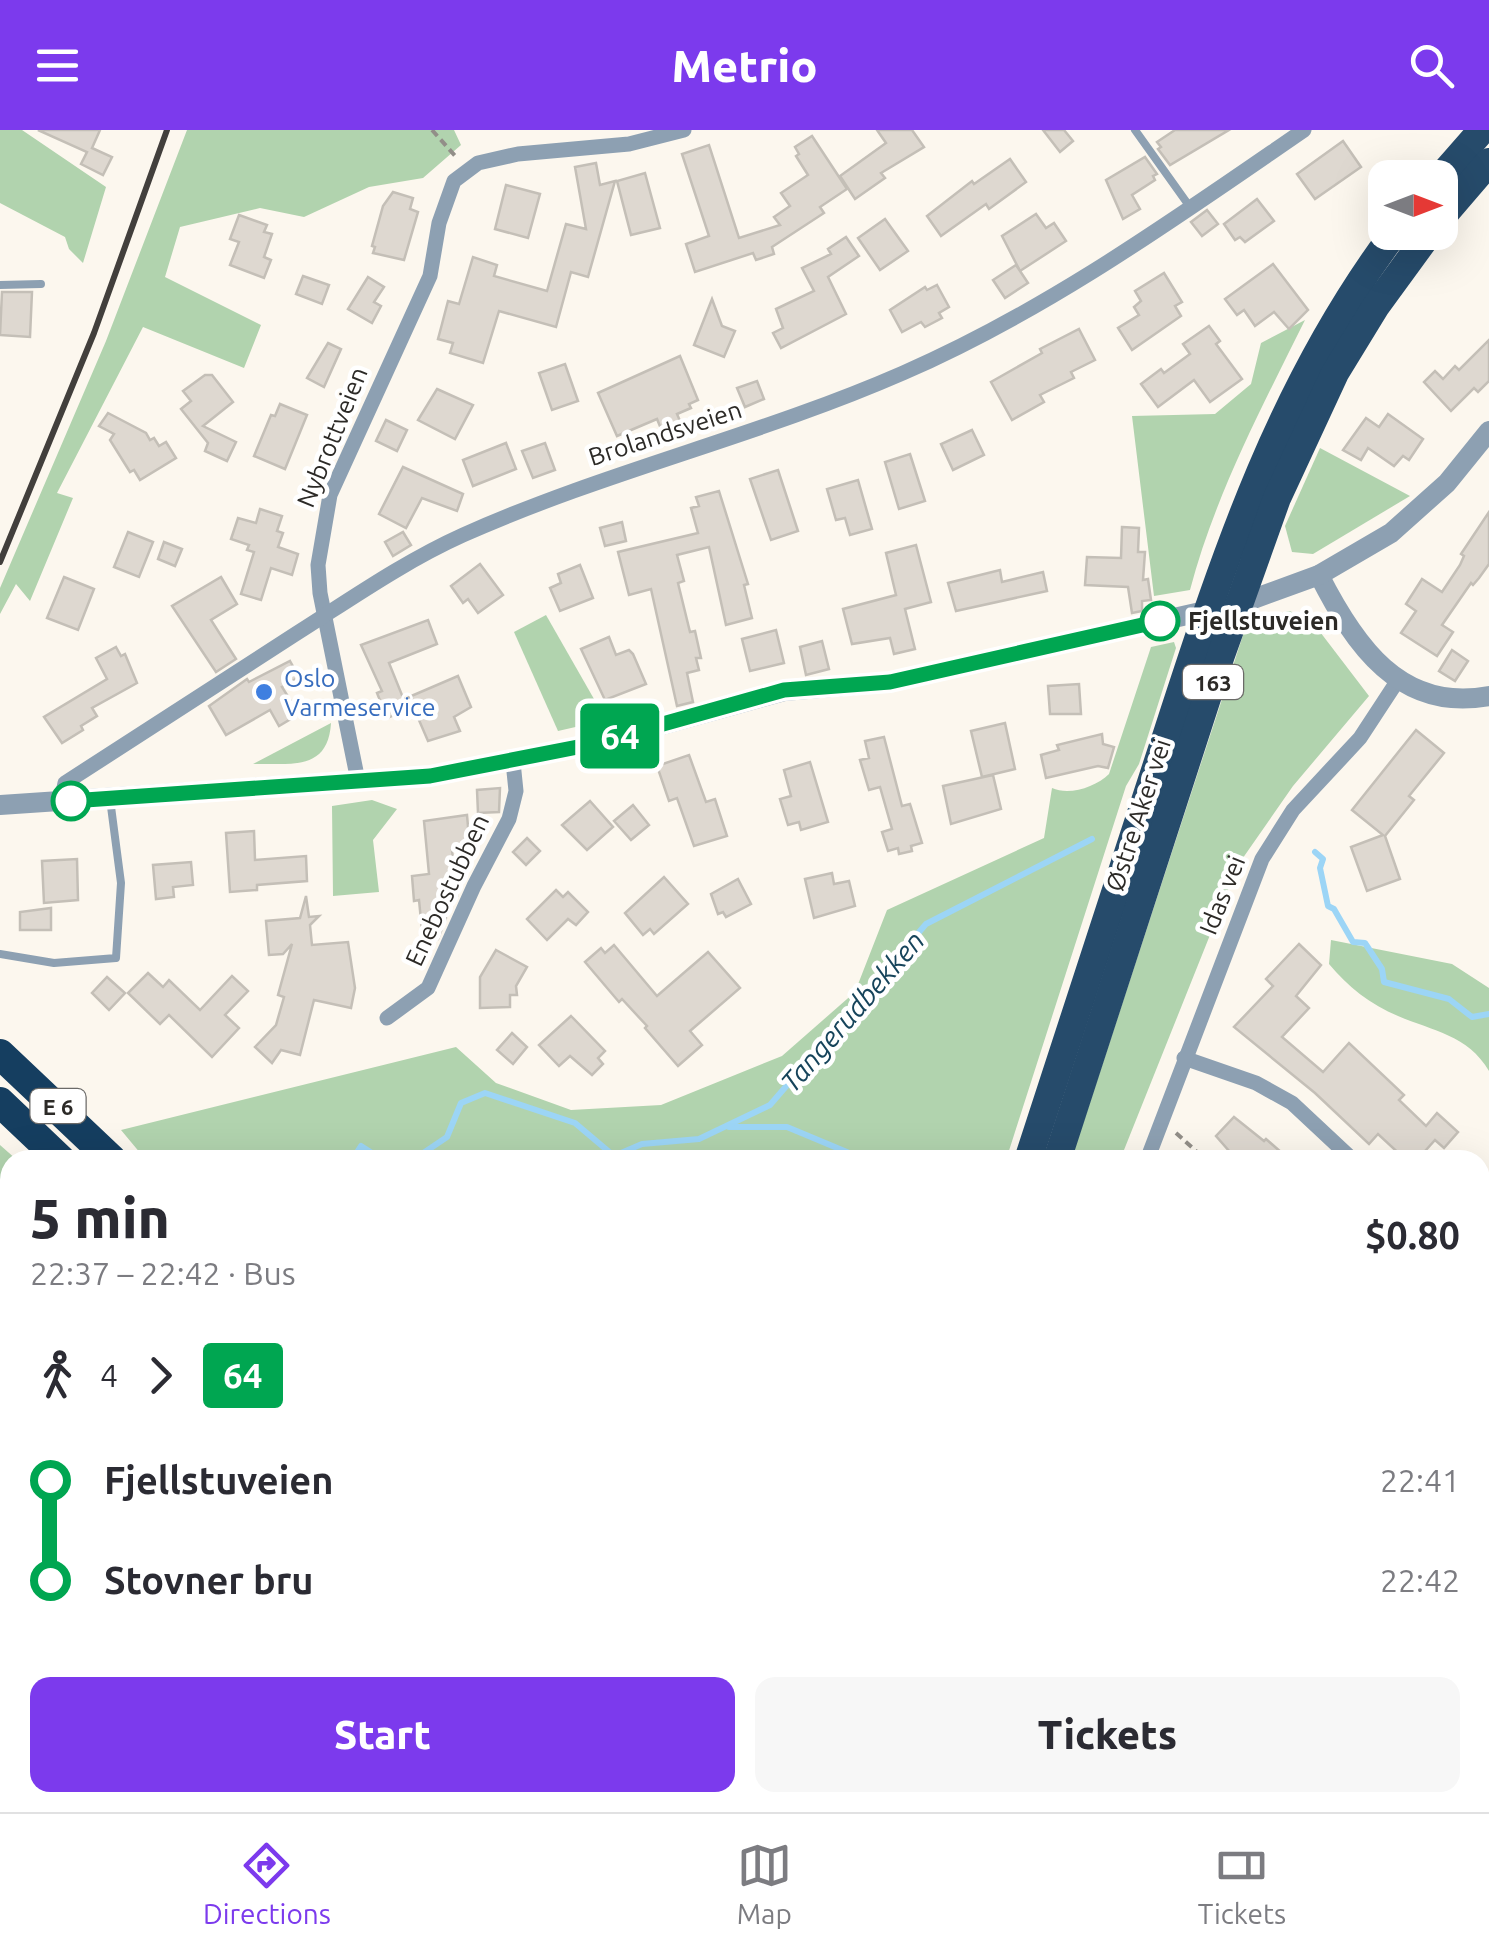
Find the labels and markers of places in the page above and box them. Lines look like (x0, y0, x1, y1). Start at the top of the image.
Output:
marker: Fjellstuveien (1141, 602, 1179, 640)
place label: Fjellstuveien (1188, 607, 1339, 635)
place label: Oslo Varmeservice (284, 664, 435, 721)
marker: Oslo Varmeservice (253, 681, 275, 703)
unlabelled marker (52, 782, 90, 820)

